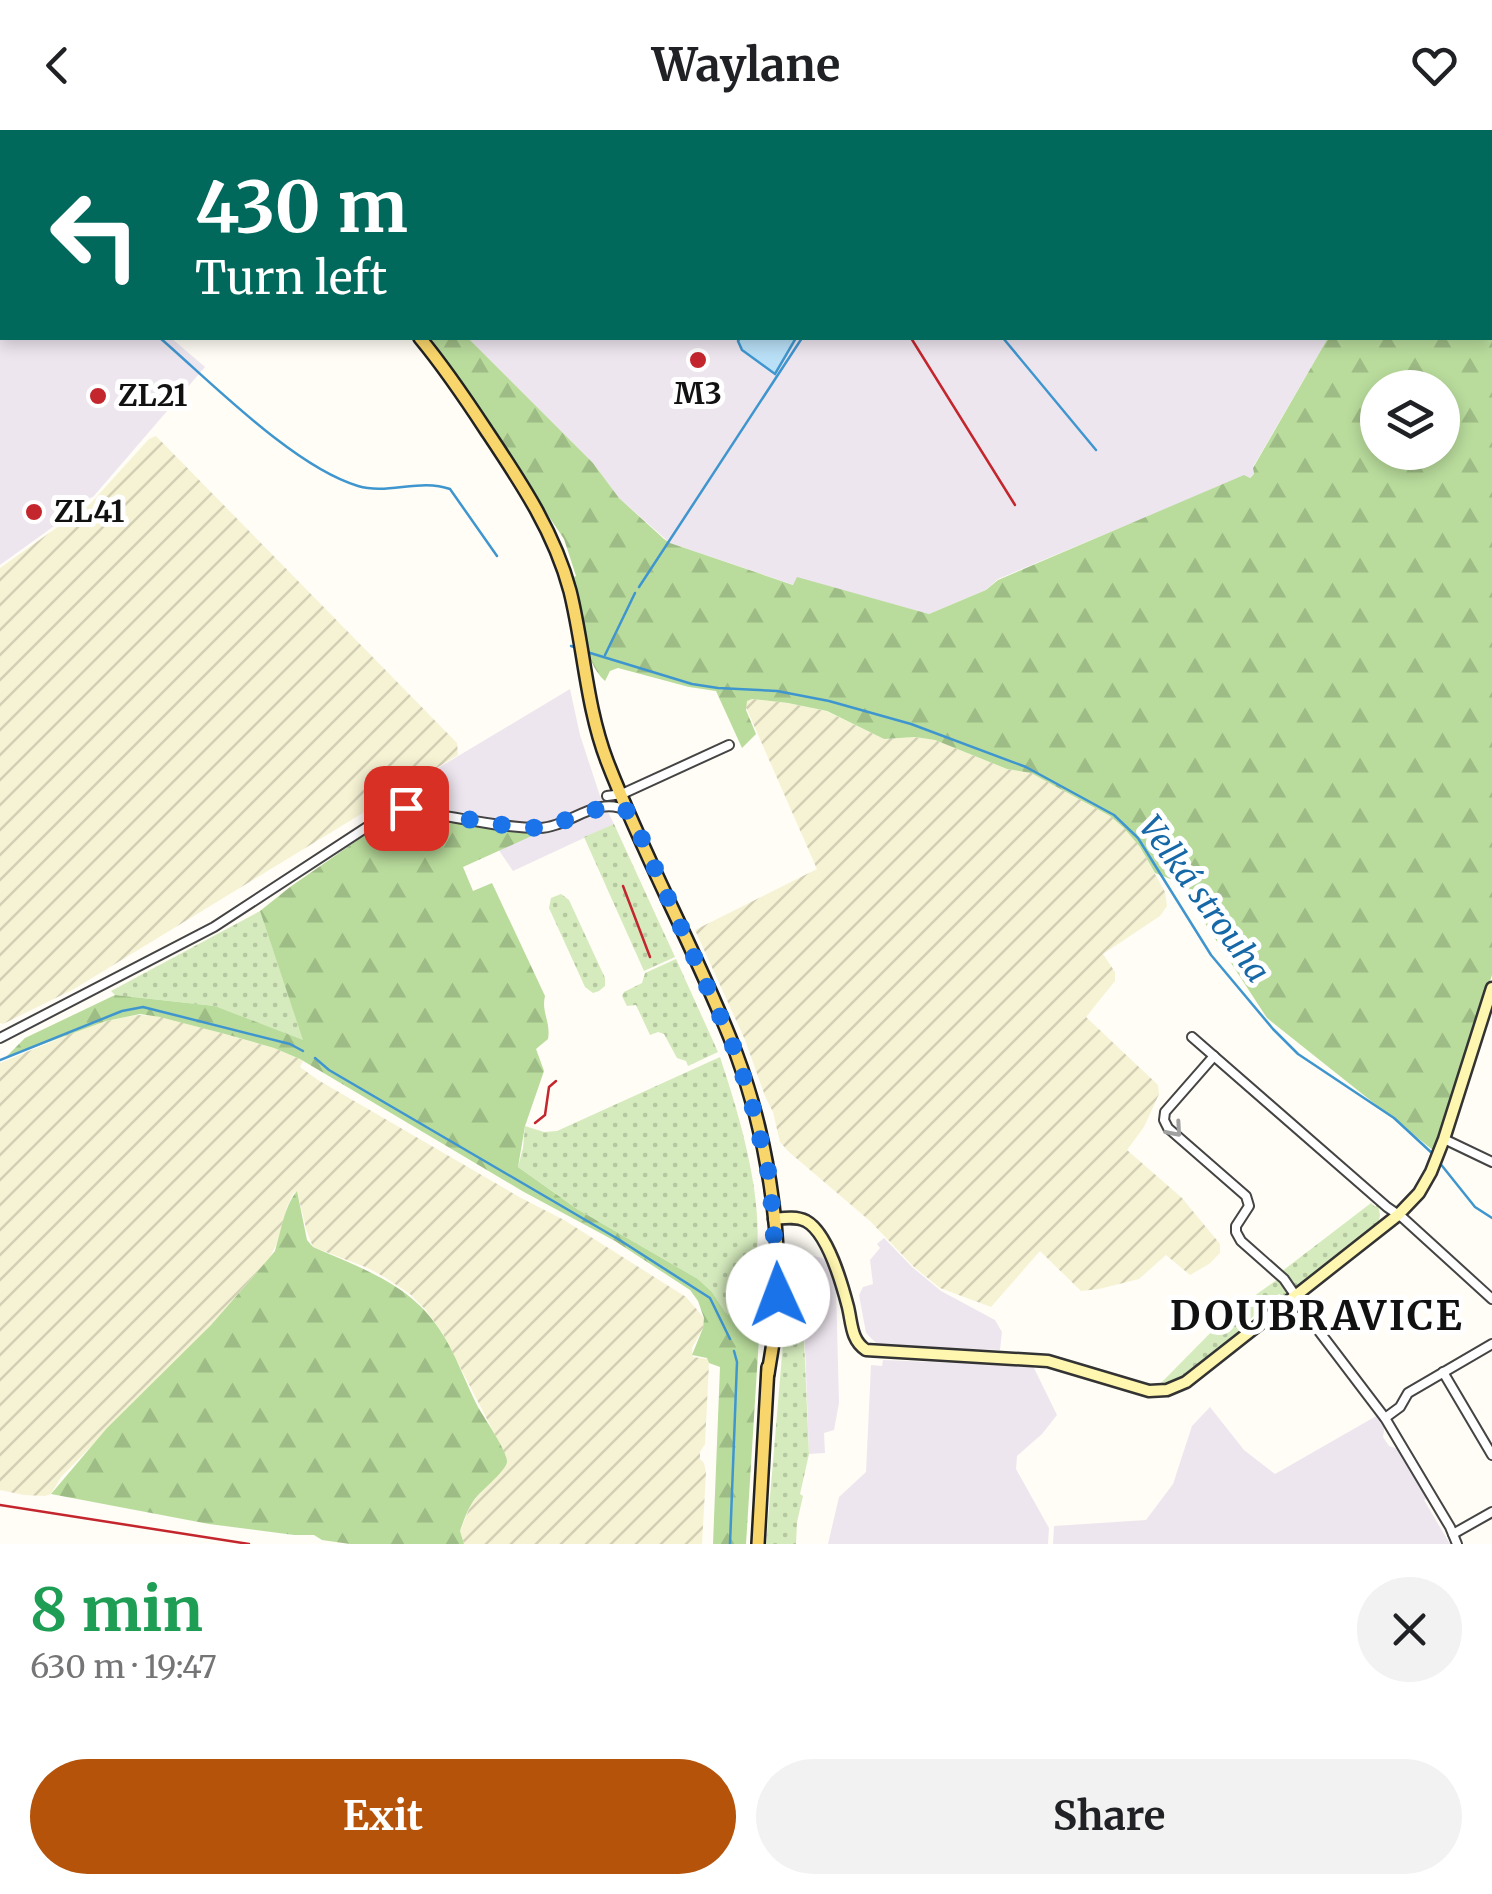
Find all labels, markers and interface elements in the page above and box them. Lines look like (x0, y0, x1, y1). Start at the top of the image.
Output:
text: Waylane (652, 37, 840, 93)
icon: back (30, 38, 85, 93)
icon: heart (1407, 38, 1462, 93)
text: 430 m (195, 163, 408, 251)
icon: left (30, 170, 160, 300)
text: Turn left (195, 250, 387, 306)
marker: M3 (687, 349, 709, 371)
map controls (1360, 370, 1460, 470)
button: layers (1360, 370, 1460, 470)
place label: M3 (674, 374, 722, 412)
place label: ZL21 (118, 376, 187, 414)
marker: ZL21 (87, 385, 109, 407)
place label: ZL41 (54, 492, 124, 530)
marker: ZL41 (23, 501, 45, 523)
pin (364, 766, 449, 851)
icon: arrive (379, 781, 434, 836)
water label: Velká strouha (1130, 808, 1278, 990)
one-way arrow (1163, 1119, 1181, 1137)
position arrow (726, 1243, 830, 1347)
district label: DOUBRAVICE (1170, 1291, 1464, 1341)
text: 8 min (30, 1572, 203, 1647)
button: close (1357, 1577, 1462, 1682)
text: 630 m · 19:47 (30, 1647, 217, 1687)
button: Exit (30, 1759, 736, 1874)
button: Share (756, 1759, 1462, 1874)

